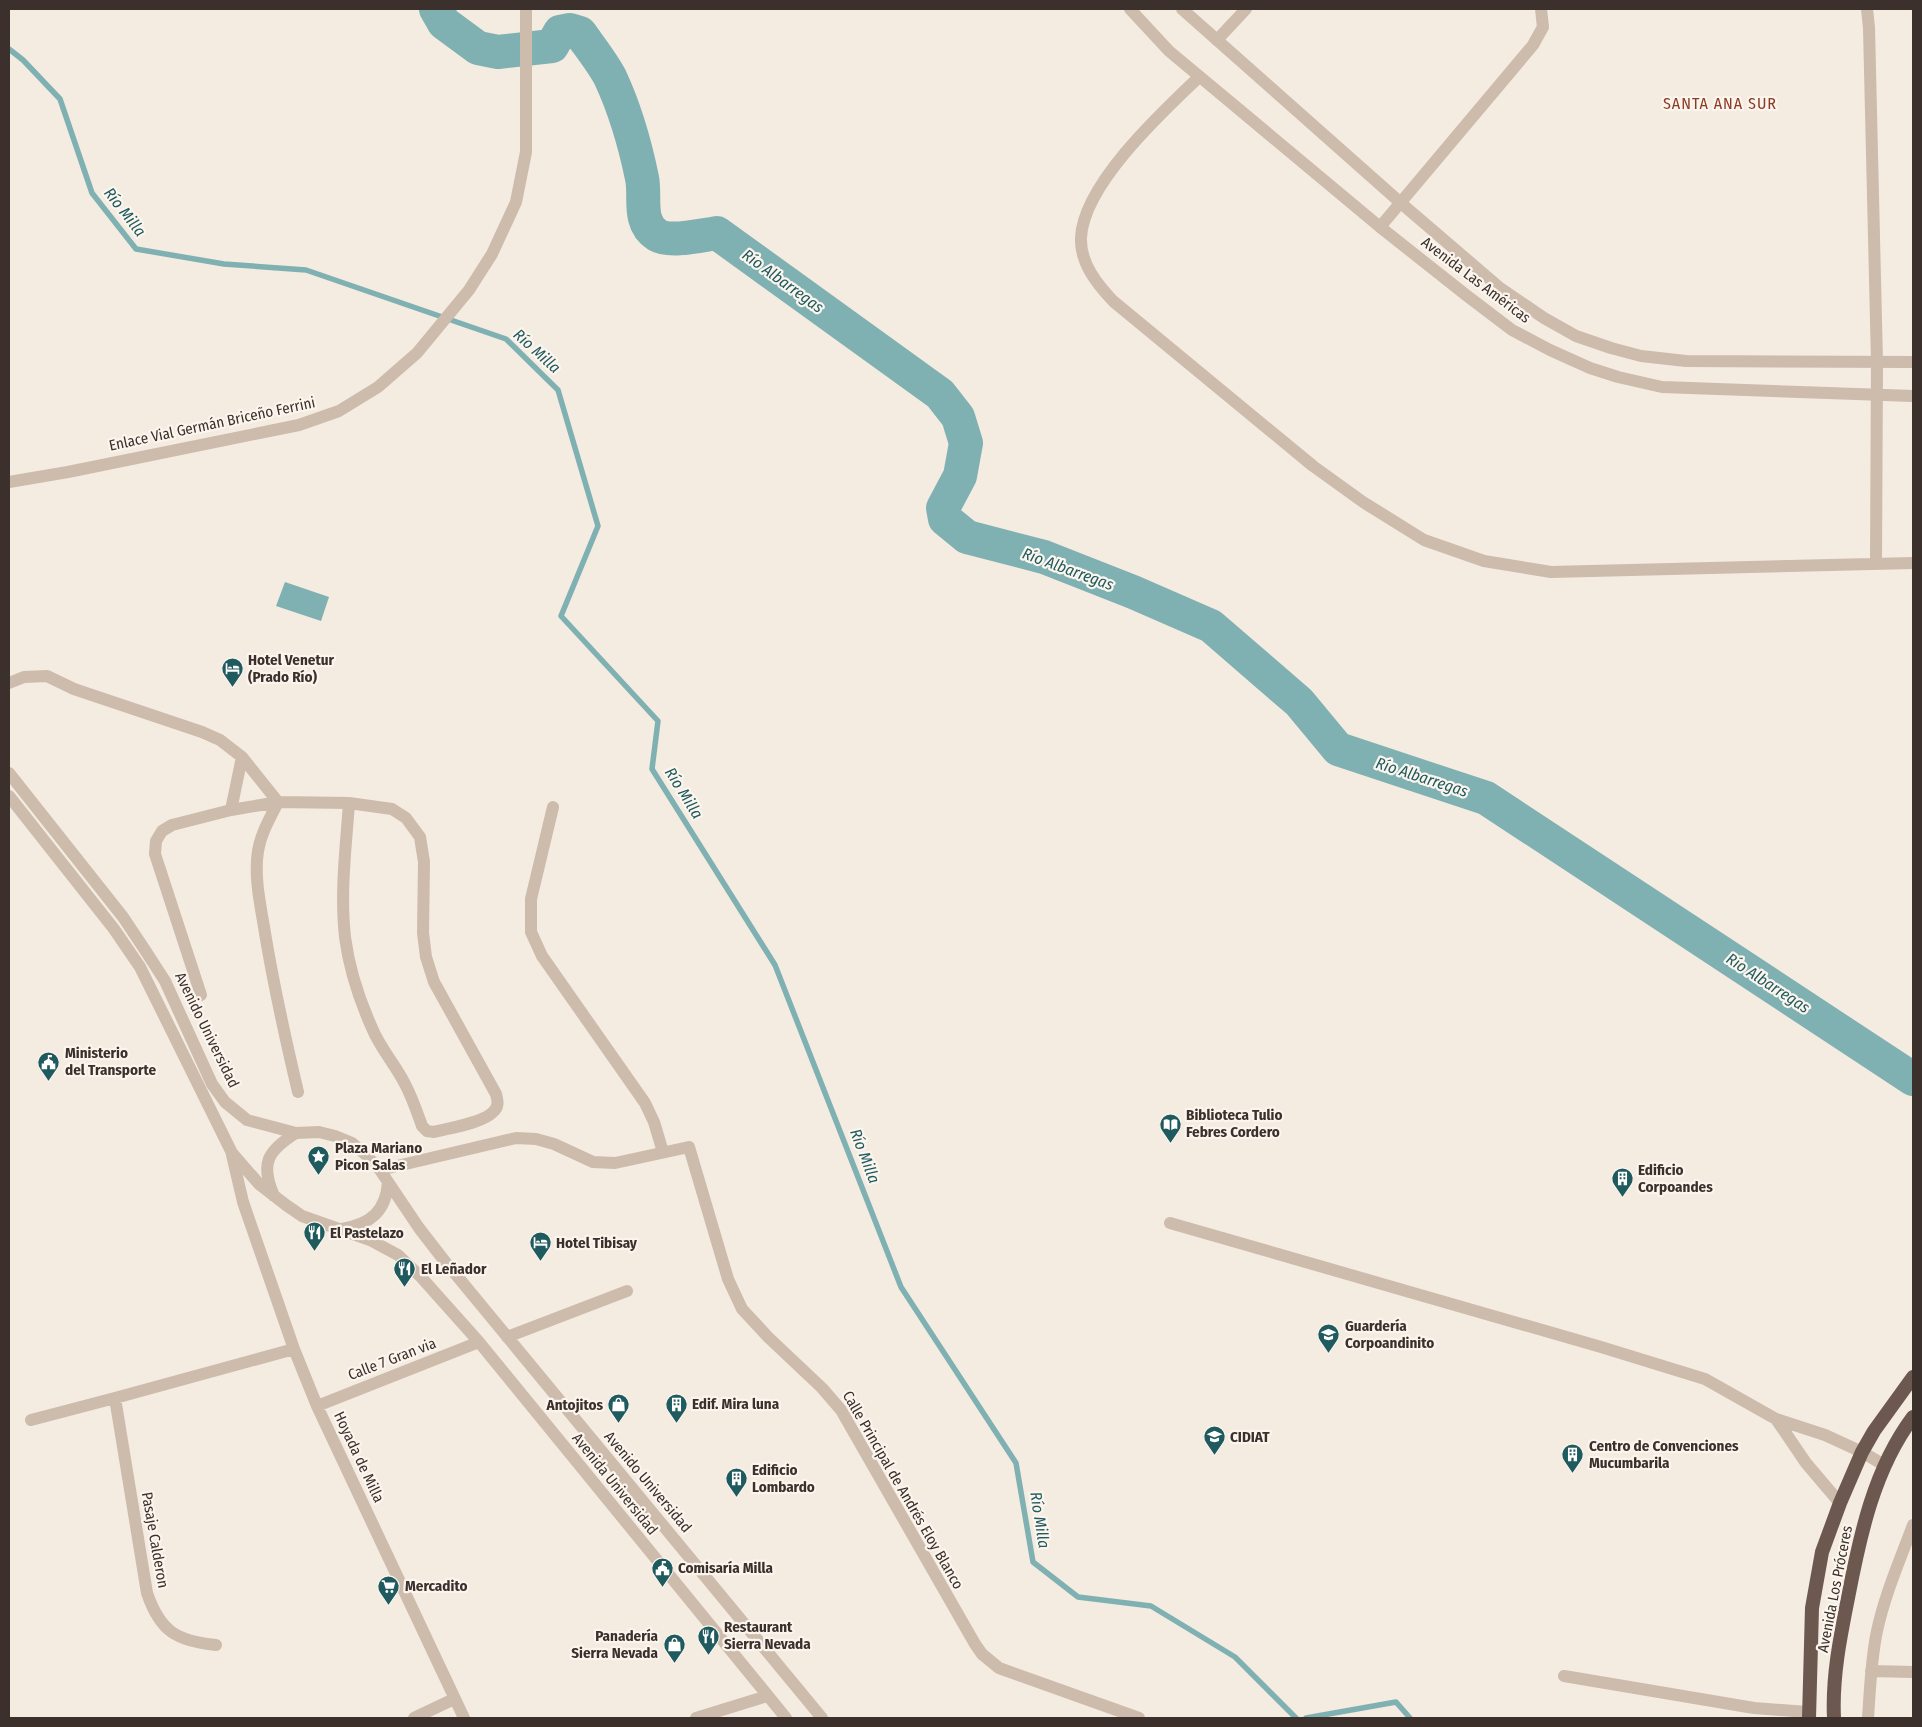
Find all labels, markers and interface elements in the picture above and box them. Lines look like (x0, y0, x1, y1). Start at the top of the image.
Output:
district label: SANTA ANA SUR (1663, 94, 1777, 113)
water label: Río Milla (100, 184, 150, 240)
street label: Avenida Las Américas (1418, 233, 1534, 327)
water label: Río Albarregas (739, 245, 827, 317)
water label: Río Milla (510, 325, 564, 377)
street label: Enlace Vial Germán Briceño Ferrini (107, 393, 317, 455)
water label: Río Albarregas (1020, 544, 1116, 594)
place label: Hotel Venetur (Prado Río) (248, 651, 335, 686)
hotel icon: Hotel Venetur (Prado Río) (220, 657, 244, 688)
water label: Río Albarregas (1374, 753, 1471, 801)
water label: Río Milla (661, 764, 707, 822)
water label: Río Albarregas (1723, 949, 1813, 1017)
street label: Avenido Universidad (171, 969, 243, 1091)
place label: Ministerio del Transporte (65, 1044, 156, 1079)
public building icon: Ministerio del Transporte (37, 1050, 61, 1081)
place label: Biblioteca Tulio Febres Cordero (1186, 1106, 1283, 1141)
library icon: Biblioteca Tulio Febres Cordero (1158, 1112, 1182, 1143)
water label: Río Milla (846, 1126, 884, 1186)
place label: Plaza Mariano Picon Salas (335, 1139, 422, 1174)
place icon: Plaza Mariano Picon Salas (307, 1145, 331, 1176)
place label: Edificio Corpoandes (1638, 1161, 1713, 1196)
building icon: Edificio Corpoandes (1610, 1167, 1634, 1198)
restaurant icon: El Pastelazo (302, 1221, 326, 1252)
place label: El Pastelazo (330, 1224, 404, 1242)
hotel icon: Hotel Tibisay (528, 1231, 552, 1262)
place label: Hotel Tibisay (556, 1234, 638, 1252)
restaurant icon: El Leñador (393, 1257, 417, 1288)
place label: El Leñador (421, 1260, 487, 1278)
place label: Guardería Corpoandinito (1345, 1317, 1434, 1352)
school or university icon: Guardería Corpoandinito (1317, 1323, 1341, 1354)
street label: Calle 7 Gran via (345, 1334, 439, 1384)
street label: Calle Principal de Andrés Eloy Blanco (839, 1388, 967, 1592)
building icon: Edif. Mira luna (664, 1392, 688, 1423)
shop icon: Antojitos (607, 1393, 631, 1424)
place label: Edif. Mira luna (692, 1395, 780, 1413)
place label: Antojitos (546, 1396, 603, 1414)
street label: Hoyada de Milla (330, 1409, 388, 1505)
school or university icon: CIDIAT (1202, 1425, 1226, 1456)
street label: Avenido Universidad (601, 1428, 695, 1536)
place label: CIDIAT (1230, 1428, 1270, 1446)
street label: Avenida Universidad (568, 1429, 662, 1539)
place label: Centro de Convenciones Mucumbarila (1589, 1437, 1739, 1472)
building icon: Centro de Convenciones Mucumbarila (1561, 1443, 1585, 1474)
place label: Edificio Lombardo (752, 1461, 815, 1496)
building icon: Edificio Lombardo (724, 1467, 748, 1498)
water label: Río Milla (1026, 1490, 1054, 1550)
street label: Pasaje Calderon (138, 1491, 172, 1589)
street label: Avenida Los Próceres (1814, 1524, 1856, 1654)
public building icon: Comisaría Milla (650, 1556, 674, 1587)
place label: Comisaría Milla (678, 1559, 774, 1577)
supermarket icon: Mercadito (377, 1574, 401, 1605)
place label: Mercadito (405, 1577, 467, 1595)
place label: Restaurant Sierra Nevada (724, 1618, 811, 1653)
restaurant icon: Restaurant Sierra Nevada (696, 1624, 720, 1655)
place label: Panadería Sierra Nevada (571, 1627, 659, 1662)
shop icon: Panadería Sierra Nevada (662, 1633, 686, 1664)

